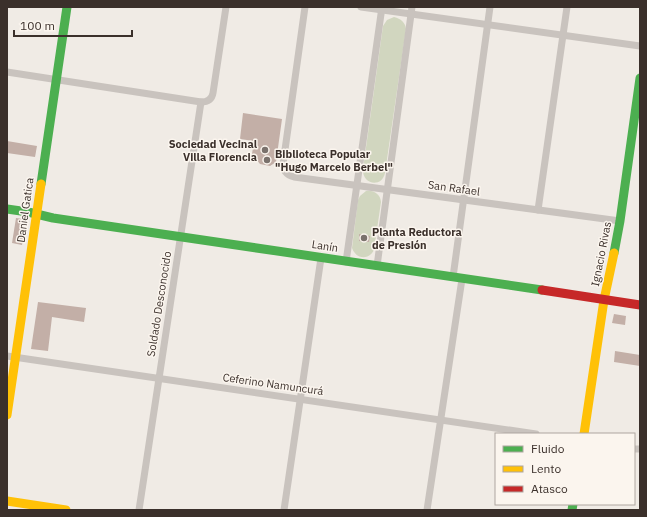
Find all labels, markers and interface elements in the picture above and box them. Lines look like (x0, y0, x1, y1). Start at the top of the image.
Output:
scale bar (14, 12, 132, 38)
text: 100 m (20, 18, 55, 33)
place label: Sociedad Vecinal Villa Florencia (169, 137, 258, 164)
marker: Sociedad Vecinal Villa Florencia (260, 145, 270, 155)
place label: Biblioteca Popular "Hugo Marcelo Berbel" (275, 147, 393, 174)
marker: Biblioteca Popular "Hugo Marcelo Berbel" (262, 155, 272, 165)
street label: Daniel Gatica (14, 177, 37, 243)
street label: San Rafael (427, 177, 481, 199)
street label: Ignacio Rivas (588, 220, 614, 288)
place label: Planta Reductora de Presión (372, 225, 462, 252)
marker: Planta Reductora de Presión (359, 233, 369, 243)
street label: Lanín (311, 237, 339, 255)
street label: Soldado Desconocido (144, 250, 174, 358)
street label: Ceferino Namuncurá (222, 370, 324, 398)
legend (495, 433, 635, 505)
text: Fluido (531, 441, 565, 456)
text: Lento (531, 461, 561, 476)
text: Atasco (531, 481, 568, 496)

